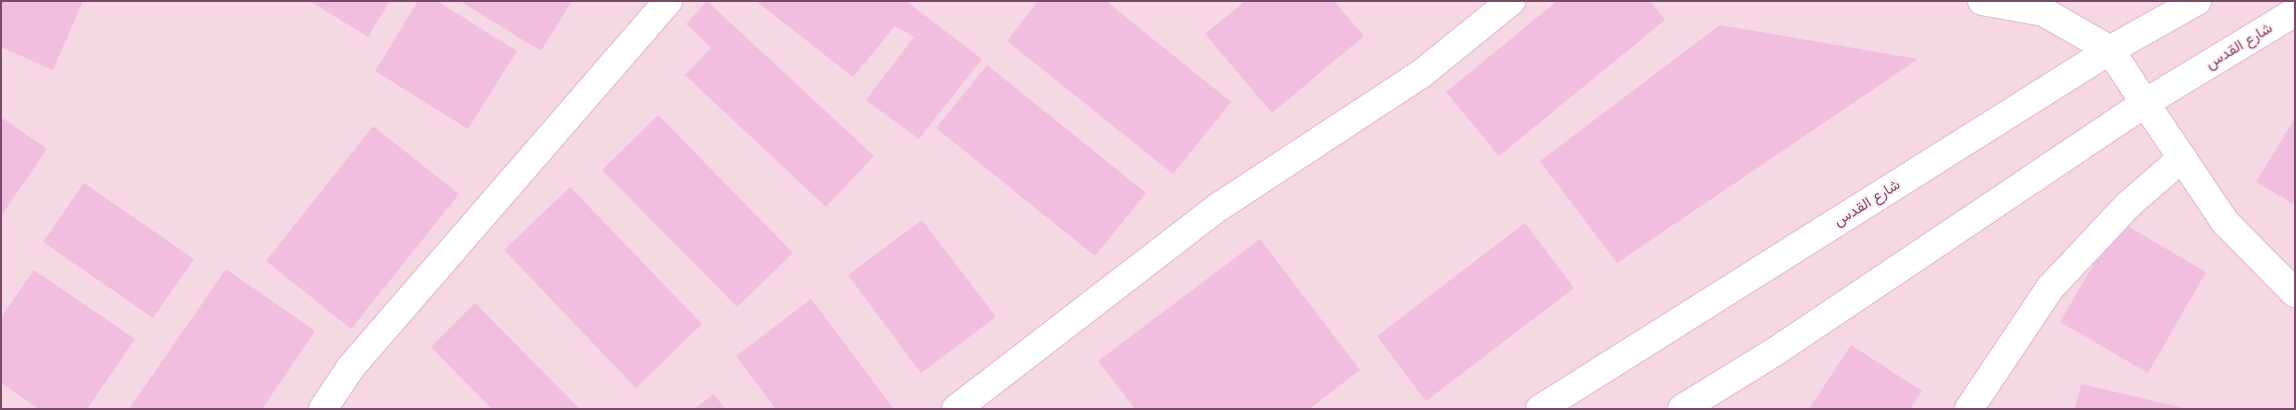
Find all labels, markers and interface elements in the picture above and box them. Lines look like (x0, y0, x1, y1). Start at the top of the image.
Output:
street label: شارع القدس (2202, 19, 2276, 73)
street label: شارع القدس (1830, 176, 1904, 230)

